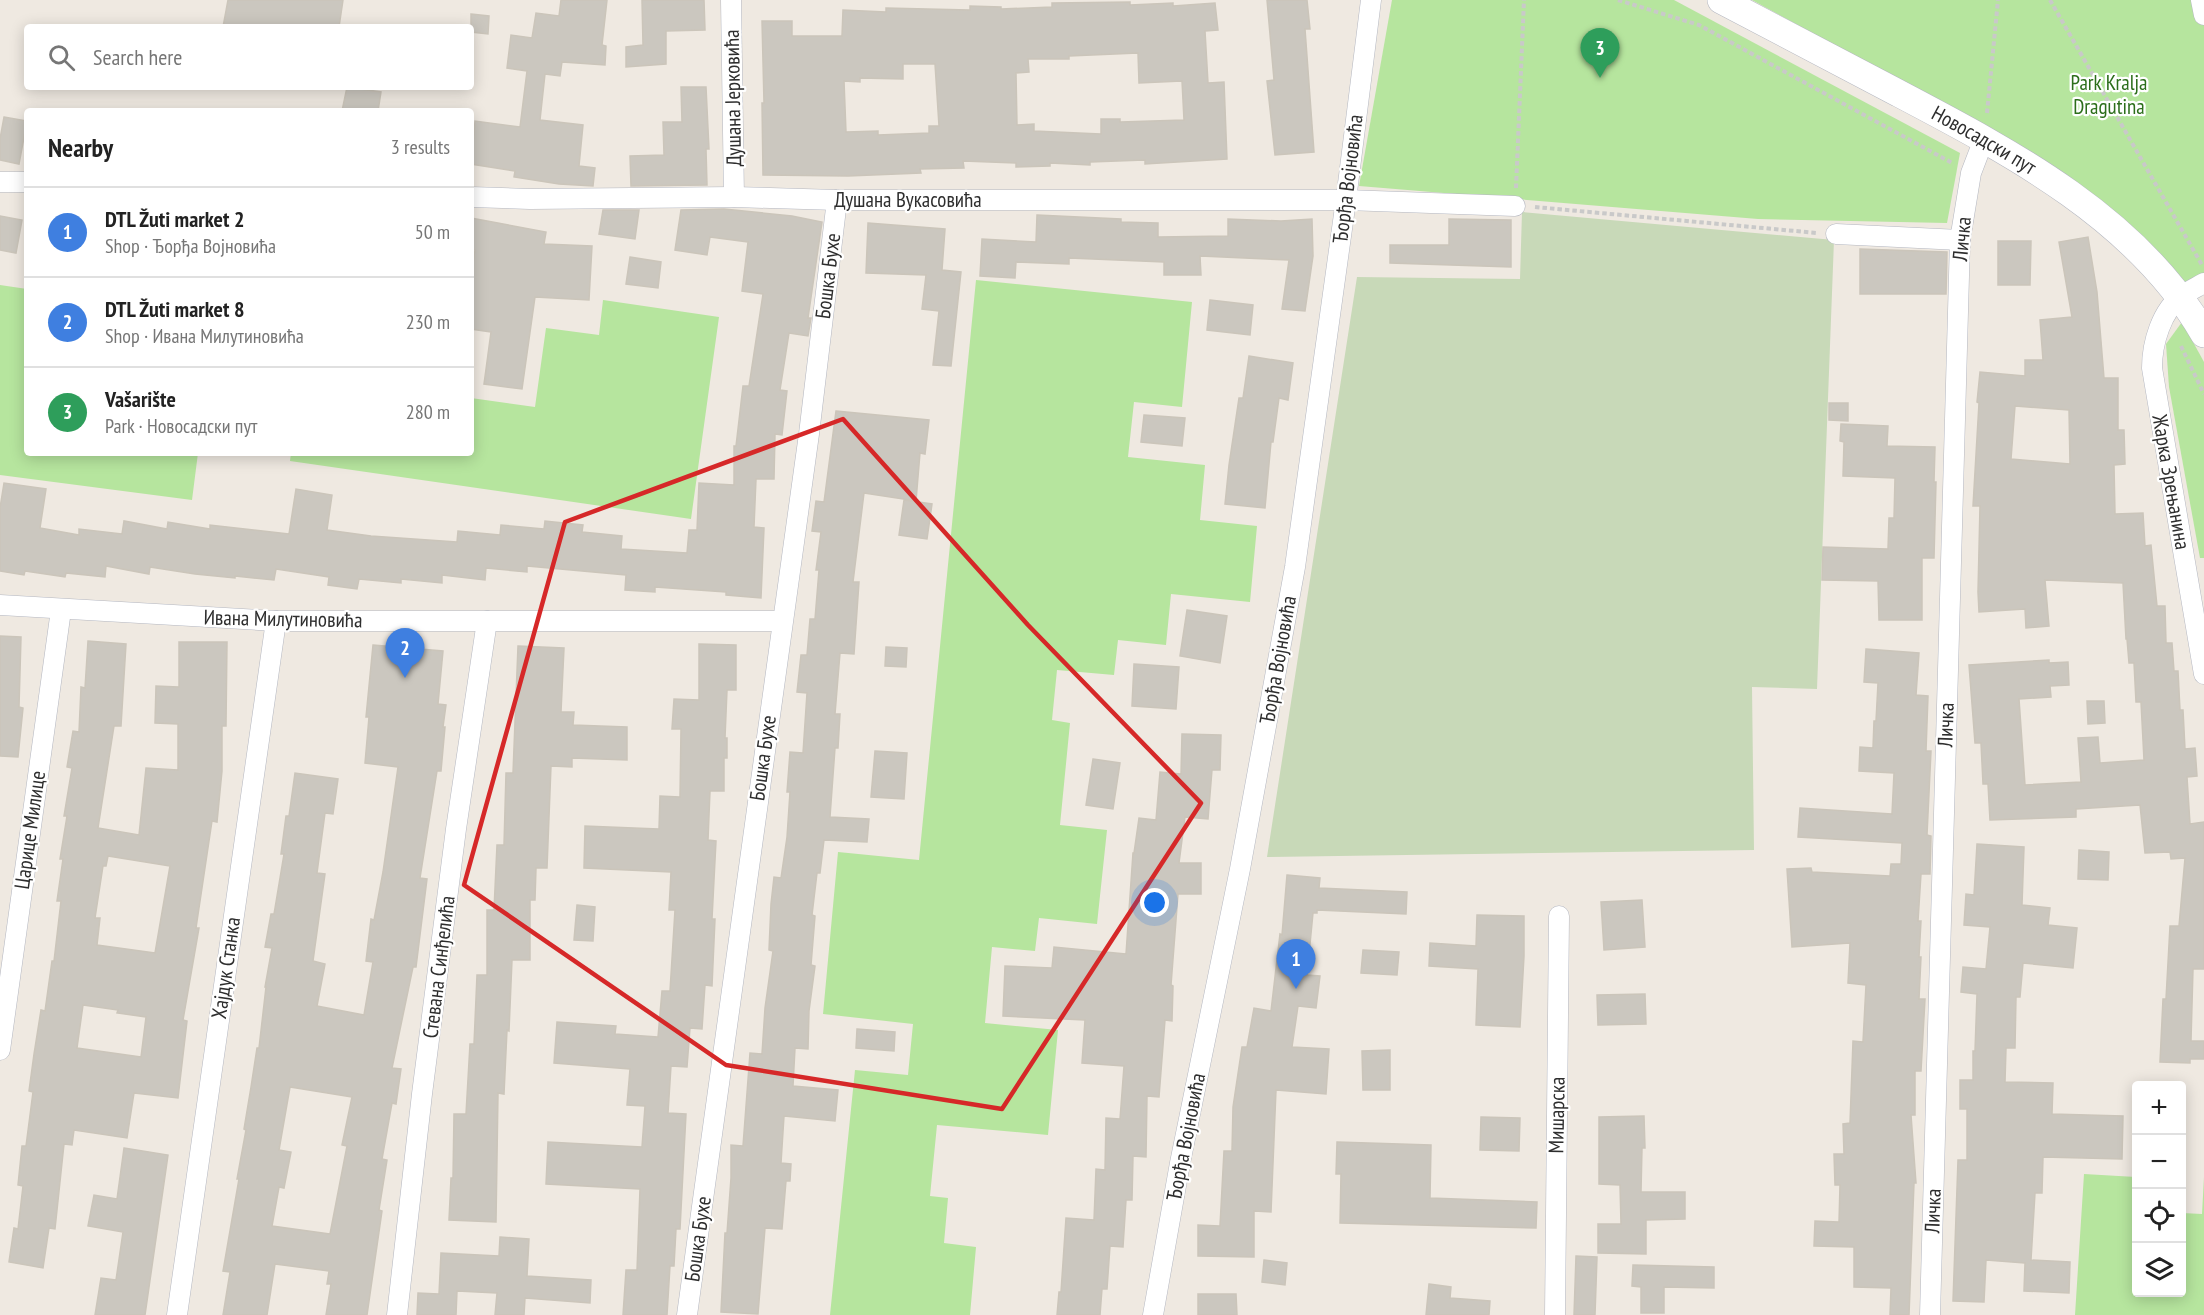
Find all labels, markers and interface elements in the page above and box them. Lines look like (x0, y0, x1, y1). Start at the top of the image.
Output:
search box (24, 24, 474, 90)
pin: 3 (1580, 28, 1620, 78)
street label: Душана Јерковића (718, 29, 747, 167)
icon: search (45, 41, 78, 74)
text: Search here (93, 43, 182, 71)
park label: Park Kralja Dragutina (2070, 69, 2148, 120)
street label: Новосадски пут (1927, 99, 2042, 181)
street label: Ђорђа Војновића (1326, 113, 1369, 245)
text: Nearby (48, 131, 113, 164)
text: 3 results (391, 134, 450, 160)
street label: Душана Вукасовића (834, 186, 982, 213)
text: DTL Žuti market 2 (105, 205, 244, 233)
street label: Личка (1946, 216, 1977, 263)
text: 1 (63, 219, 72, 245)
text: 50 m (415, 219, 450, 245)
street label: Бошка Бухе (809, 232, 846, 320)
text: Shop · Ђорђа Војновића (105, 233, 276, 259)
text: DTL Žuti market 8 (105, 295, 244, 323)
text: 2 (63, 309, 72, 335)
text: 230 m (406, 309, 450, 335)
text: Shop · Ивана Милутиновића (105, 323, 304, 349)
text: Vašarište (105, 385, 176, 413)
text: 3 (63, 399, 72, 425)
text: 280 m (406, 399, 450, 425)
street label: Жарка Зрењанина (2146, 411, 2197, 551)
text: Park · Новосадски пут (105, 413, 257, 439)
street label: Ђорђа Војновића (1253, 594, 1302, 726)
street label: Ивана Милутиновића (203, 604, 363, 633)
pin: 2 (386, 628, 424, 678)
street label: Личка (1931, 702, 1960, 749)
street label: Бошка Бухе (743, 713, 782, 802)
street label: Царице Милице (8, 769, 51, 891)
your location (1140, 888, 1169, 917)
street label: Стевана Синђелића (416, 894, 461, 1040)
street label: Хајдук Станка (205, 915, 246, 1021)
pin: 1 (1276, 940, 1316, 989)
street label: Ђорђа Војновића (1160, 1071, 1211, 1203)
street label: Мишарска (1542, 1076, 1571, 1154)
map controls (2132, 1081, 2186, 1297)
button: + (2132, 1081, 2186, 1135)
button: − (2132, 1135, 2186, 1189)
street label: Личка (1918, 1188, 1947, 1235)
button: locate (2132, 1189, 2186, 1243)
street label: Бошка Бухе (678, 1194, 717, 1283)
button: layers (2132, 1243, 2186, 1297)

